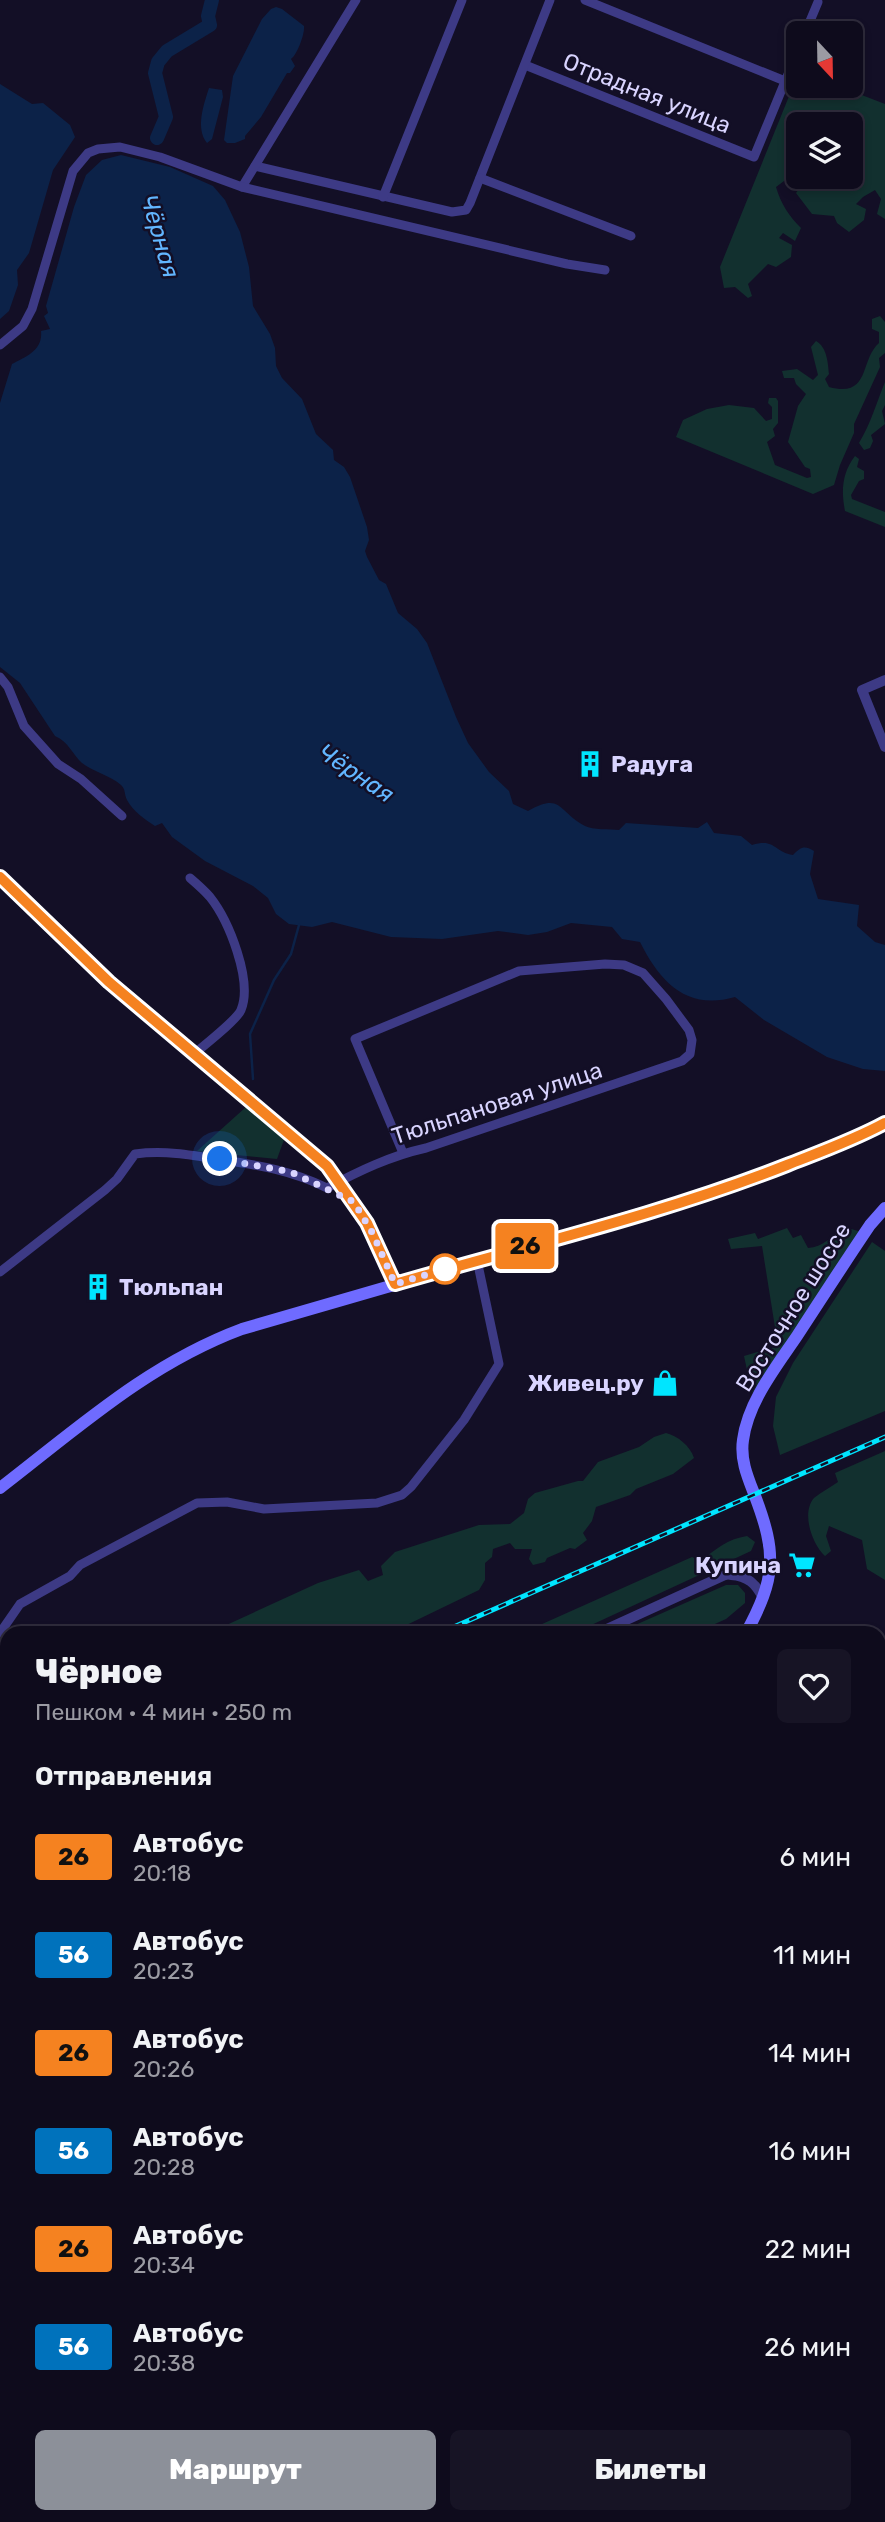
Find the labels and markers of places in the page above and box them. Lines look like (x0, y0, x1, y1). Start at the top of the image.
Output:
building icon: Радуга (575, 749, 605, 779)
place label: Радуга (611, 750, 693, 778)
unlabelled marker (430, 1254, 460, 1284)
building icon: Тюльпан (83, 1272, 113, 1302)
place label: Тюльпан (119, 1273, 223, 1301)
shop icon: Живец.ру (650, 1368, 680, 1398)
place label: Живец.ру (528, 1369, 644, 1397)
supermarket icon: Купина (787, 1550, 817, 1580)
place label: Купина (695, 1551, 781, 1579)

